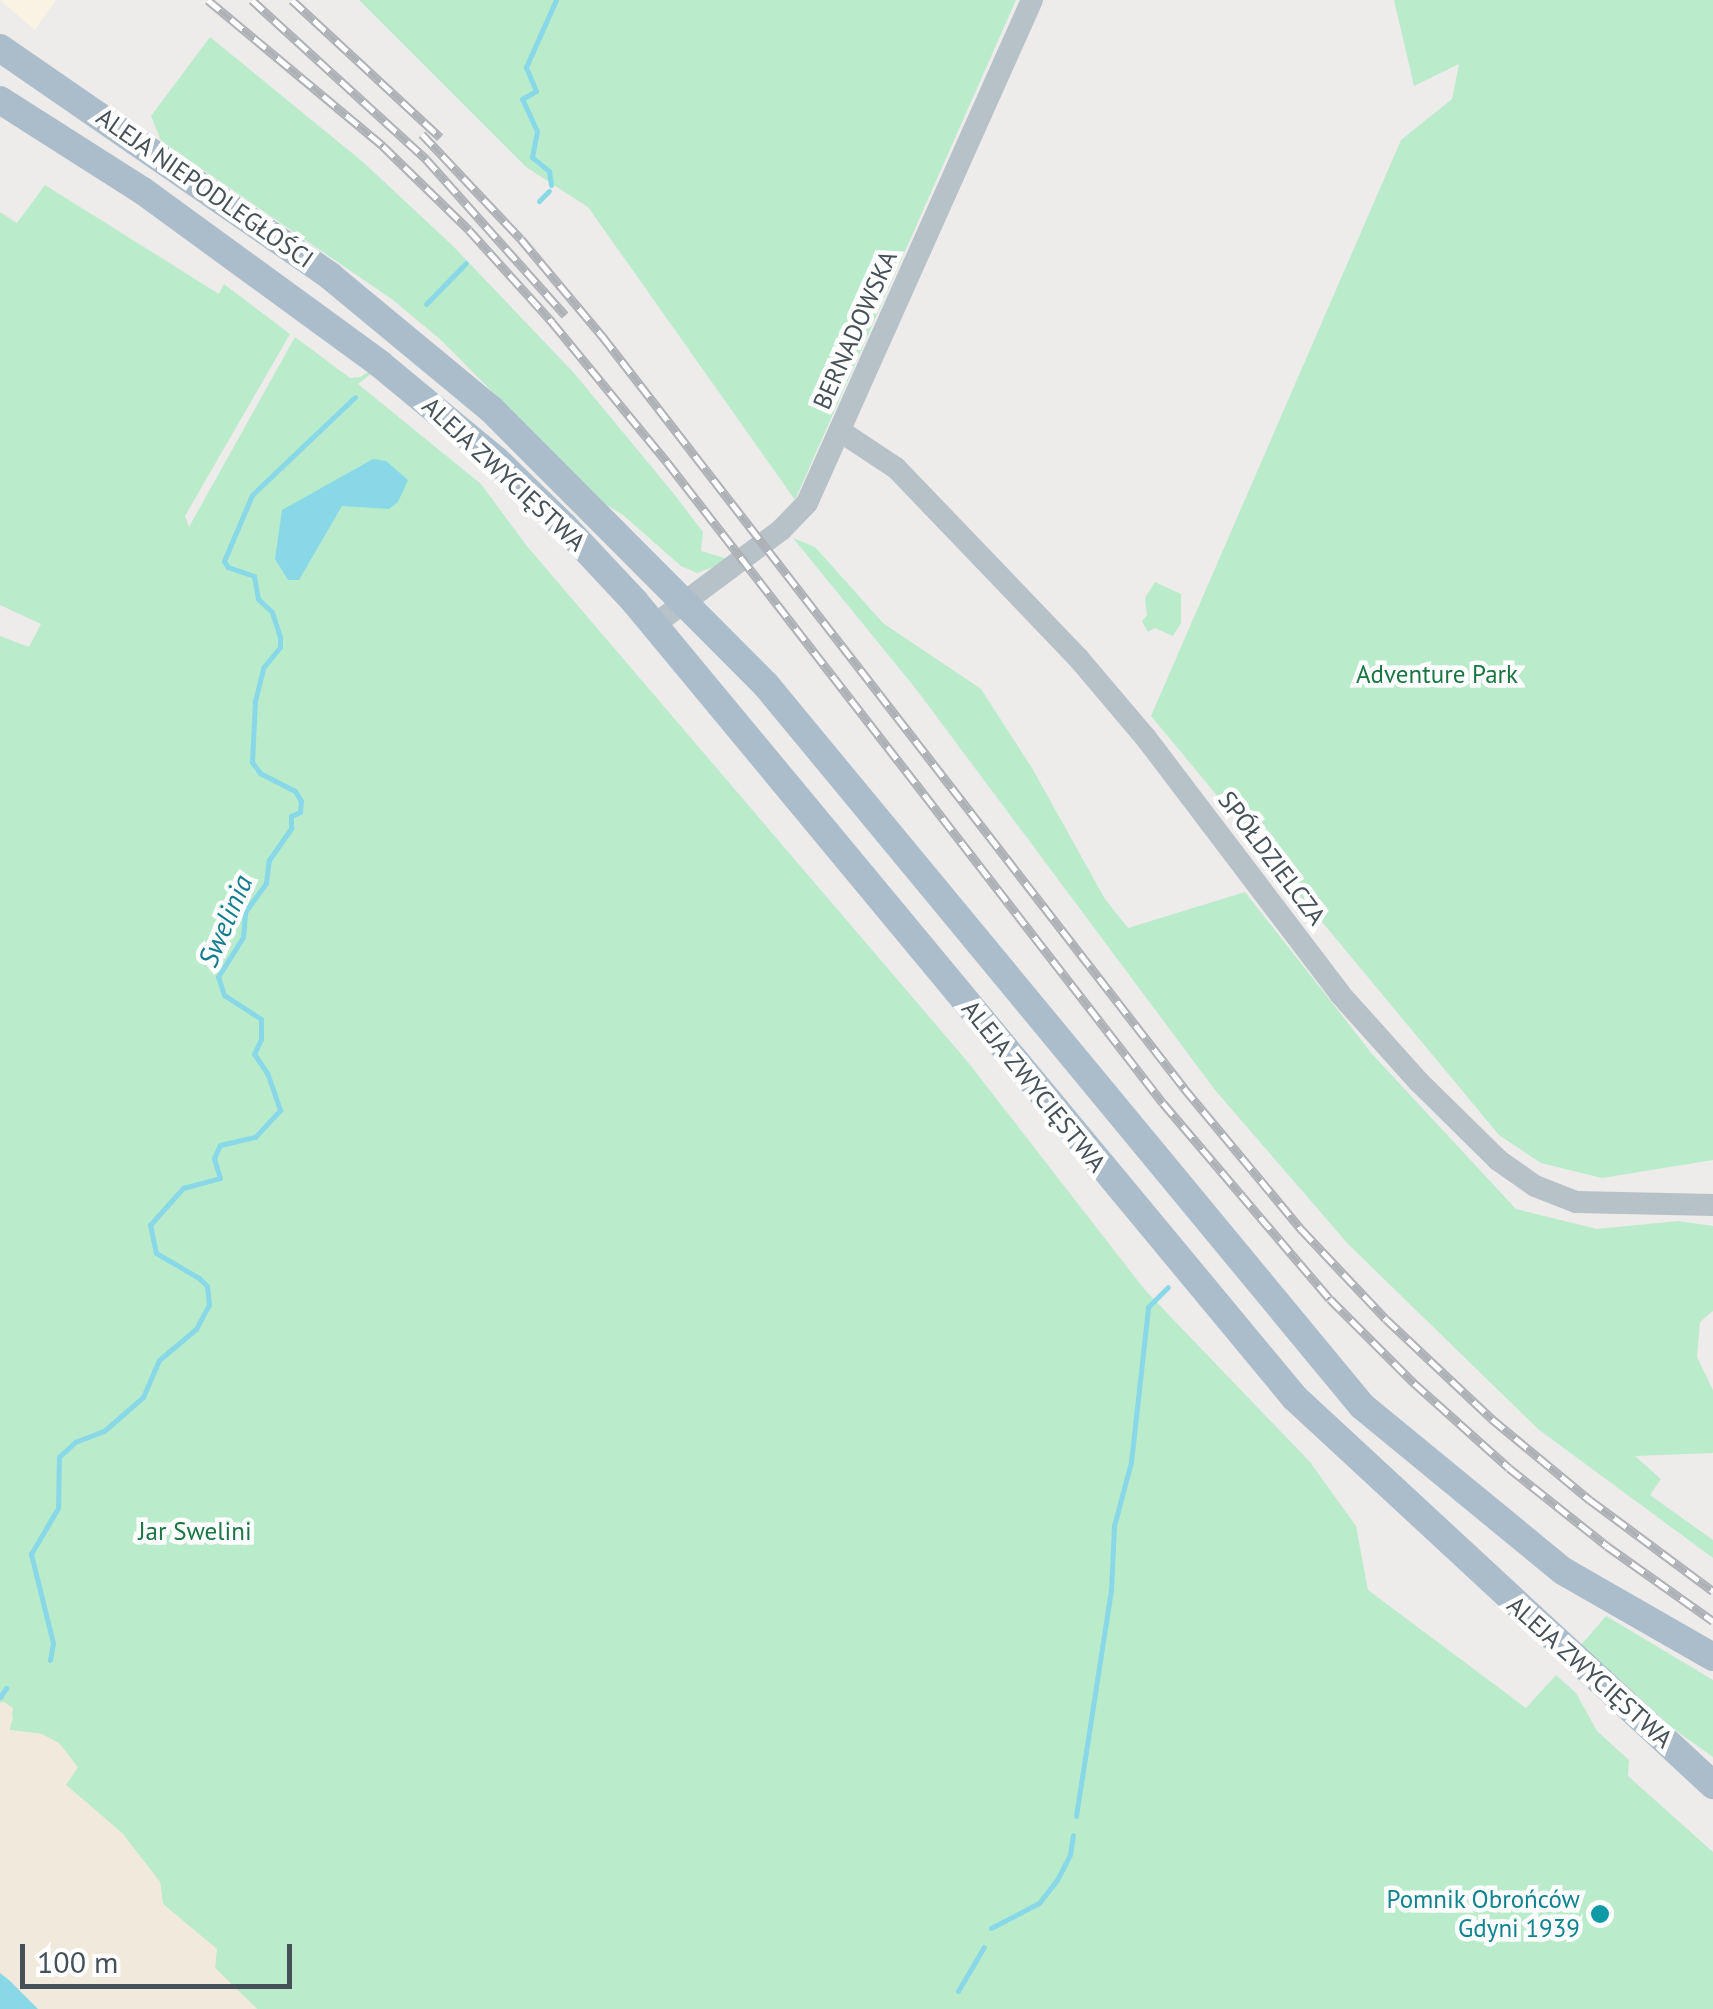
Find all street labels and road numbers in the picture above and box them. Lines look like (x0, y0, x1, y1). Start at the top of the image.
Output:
street label: ALEJA NIEPODLEGŁOŚCI (90, 101, 320, 275)
street label: BERNADOWSKA (807, 246, 903, 414)
street label: ALEJA ZWYCIĘSTWA (416, 390, 592, 558)
street label: SPÓŁDZIELCZA (1212, 785, 1332, 931)
street label: ALEJA ZWYCIĘSTWA (955, 994, 1113, 1178)
street label: ALEJA ZWYCIĘSTWA (1501, 1589, 1679, 1755)

